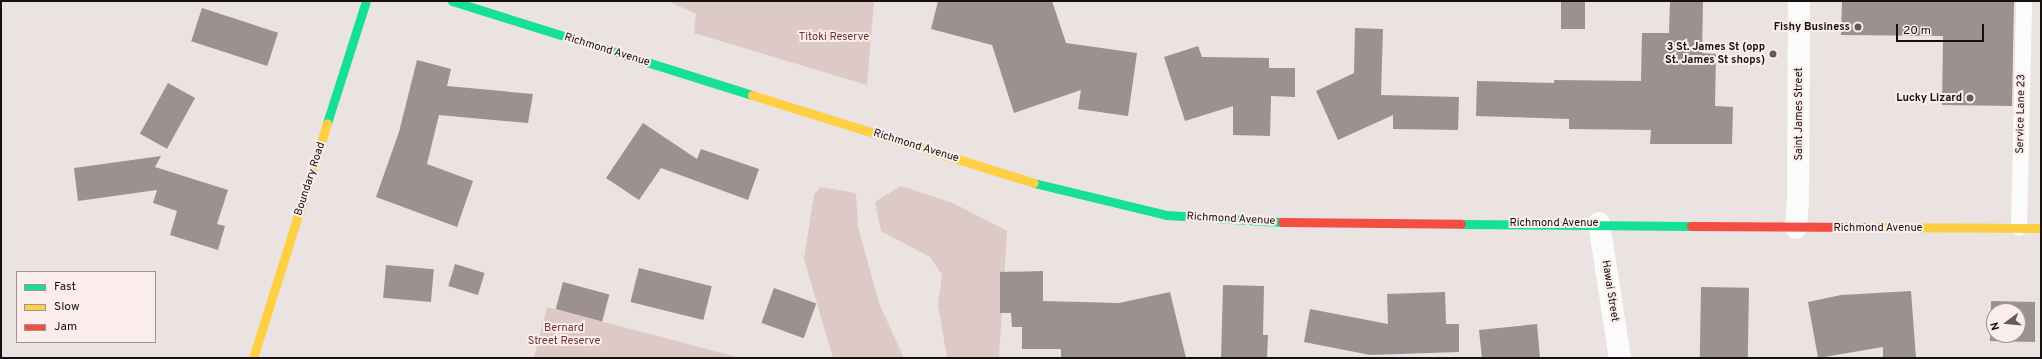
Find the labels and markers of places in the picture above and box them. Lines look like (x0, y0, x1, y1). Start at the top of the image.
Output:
place label: Fishy Business (1774, 20, 1850, 34)
marker: Fishy Business (1853, 22, 1863, 32)
place label: 3 St. James St (opp St. James St shops) (1665, 41, 1765, 67)
marker: 3 St. James St (opp St. James St shops) (1768, 49, 1778, 59)
place label: Lucky Lizard (1896, 91, 1962, 105)
marker: Lucky Lizard (1965, 93, 1975, 103)

